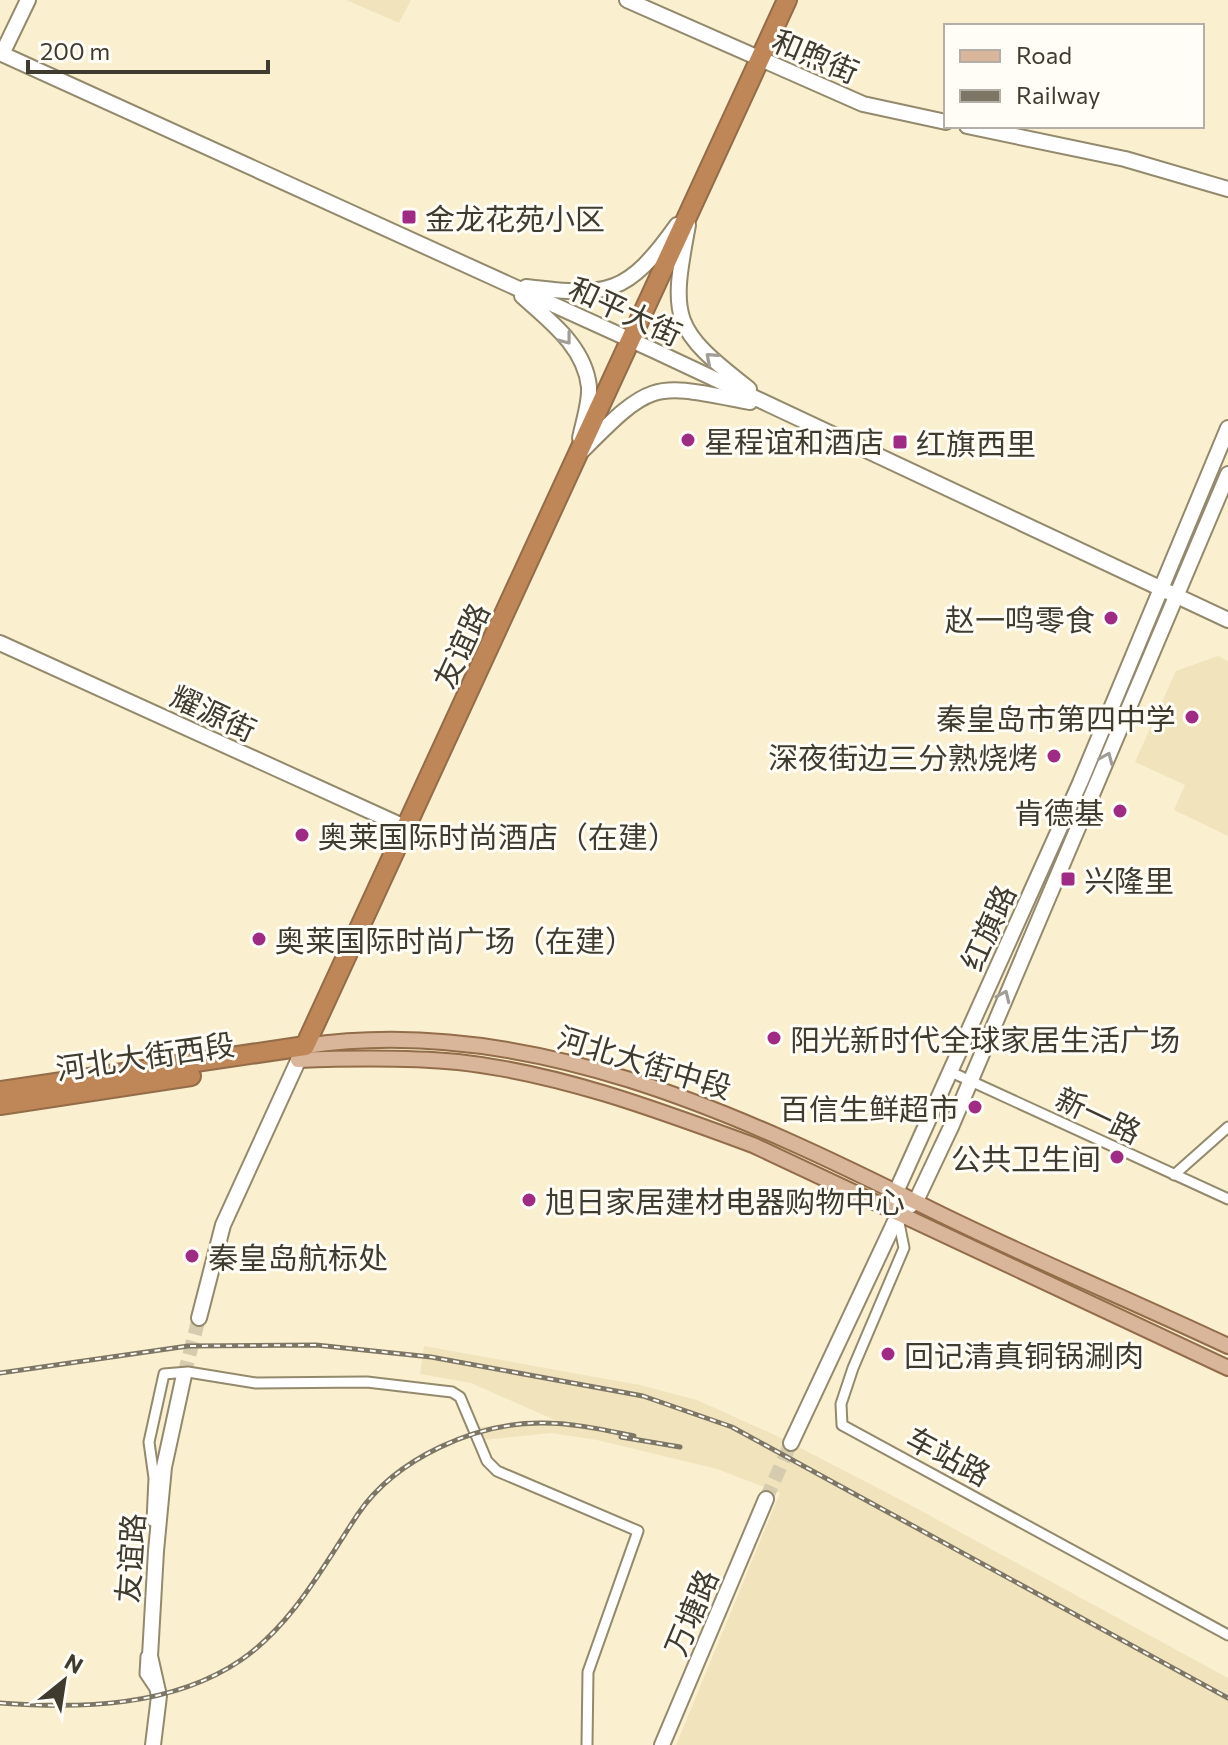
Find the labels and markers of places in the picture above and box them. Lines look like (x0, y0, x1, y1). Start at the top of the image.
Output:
place label: 金龙花苑小区 (425, 199, 605, 236)
marker: 金龙花苑小区 (400, 208, 418, 226)
place label: 星程谊和酒店 (704, 422, 884, 459)
place label: 红旗西里 (916, 424, 1036, 461)
marker: 星程谊和酒店 (679, 431, 697, 449)
marker: 红旗西里 (891, 433, 909, 451)
place label: 赵一鸣零食 (945, 600, 1095, 637)
marker: 赵一鸣零食 (1102, 609, 1120, 627)
place label: 秦皇岛市第四中学 (936, 699, 1176, 736)
marker: 秦皇岛市第四中学 (1183, 708, 1201, 726)
place label: 深夜街边三分熟烧烤 (768, 738, 1038, 775)
marker: 深夜街边三分熟烧烤 (1045, 747, 1063, 765)
place label: 肯德基 (1014, 793, 1104, 830)
marker: 肯德基 (1111, 802, 1129, 820)
place label: 奥莱国际时尚酒店（在建） (318, 817, 678, 854)
marker: 奥莱国际时尚酒店（在建） (293, 826, 311, 844)
place label: 兴隆里 (1084, 861, 1174, 898)
marker: 兴隆里 (1059, 870, 1077, 888)
place label: 奥莱国际时尚广场（在建） (275, 921, 635, 958)
marker: 奥莱国际时尚广场（在建） (250, 930, 268, 948)
place label: 阳光新时代全球家居生活广场 (790, 1020, 1180, 1057)
marker: 阳光新时代全球家居生活广场 (765, 1029, 783, 1047)
place label: 百信生鲜超市 (779, 1089, 959, 1126)
marker: 百信生鲜超市 (966, 1098, 984, 1116)
place label: 公共卫生间 (951, 1139, 1101, 1176)
marker: 公共卫生间 (1108, 1148, 1126, 1166)
place label: 旭日家居建材电器购物中心 (545, 1182, 905, 1219)
marker: 旭日家居建材电器购物中心 (520, 1191, 538, 1209)
place label: 秦皇岛航标处 (208, 1238, 388, 1275)
marker: 秦皇岛航标处 (183, 1247, 201, 1265)
place label: 回记清真铜锅涮肉 (904, 1336, 1144, 1373)
marker: 回记清真铜锅涮肉 (879, 1345, 897, 1363)

